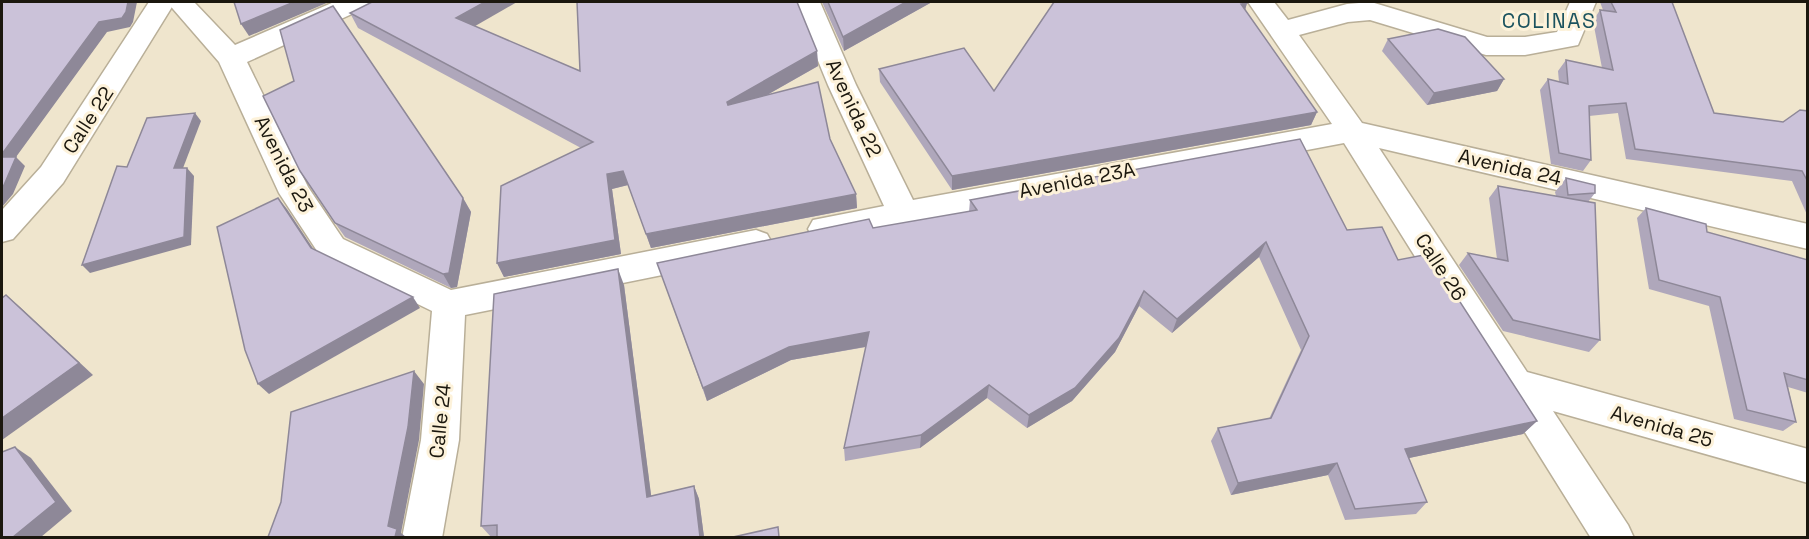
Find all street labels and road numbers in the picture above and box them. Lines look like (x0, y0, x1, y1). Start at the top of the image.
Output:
street label: Avenida 22 (820, 55, 888, 161)
street label: Calle 22 (57, 81, 119, 159)
street label: Avenida 23 (249, 111, 319, 217)
street label: Avenida 24 (1456, 143, 1564, 191)
street label: Avenida 23A (1017, 156, 1138, 204)
street label: Calle 26 (1410, 228, 1472, 306)
street label: Calle 24 (423, 382, 457, 460)
street label: Avenida 25 (1608, 399, 1716, 453)

